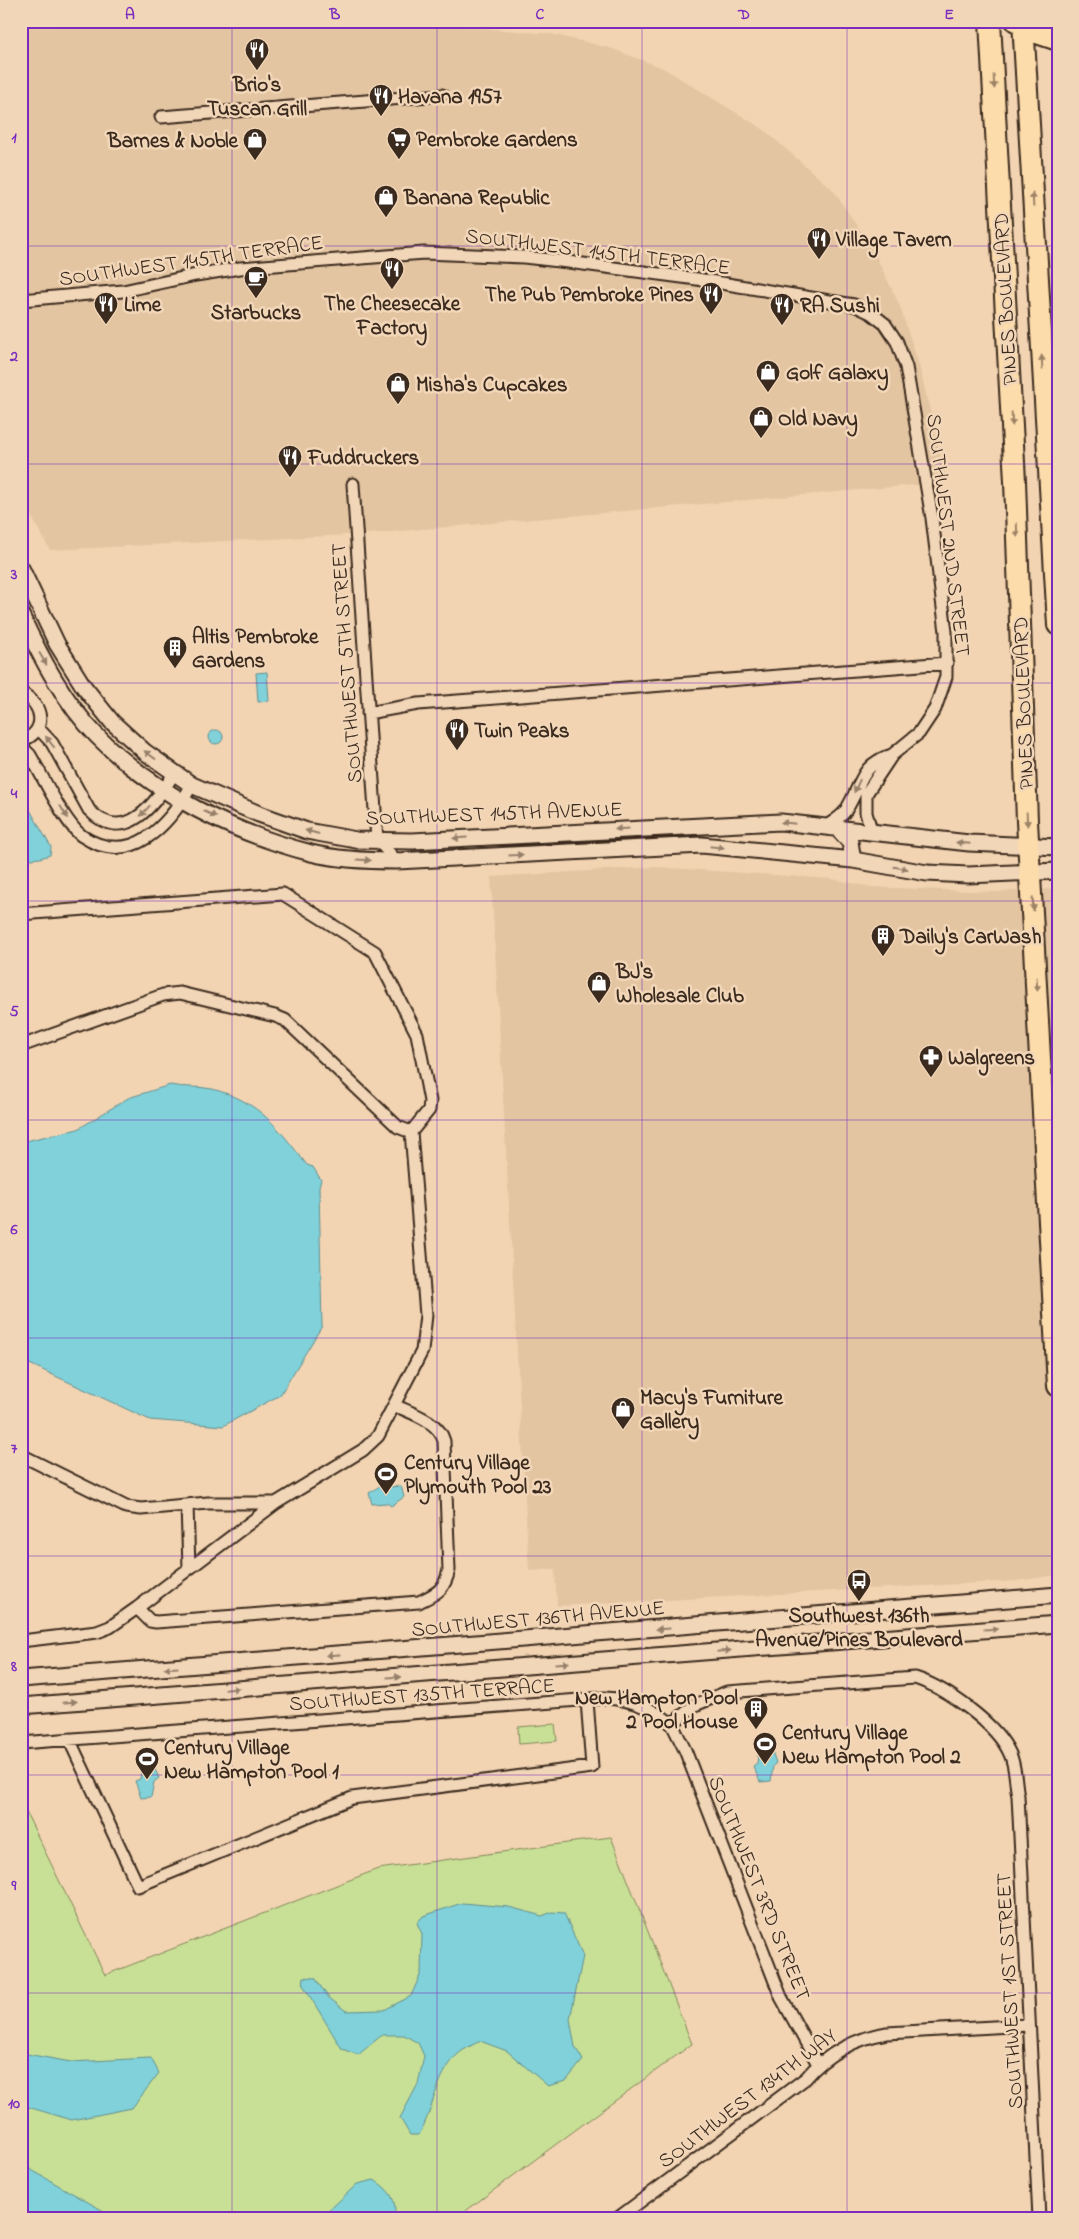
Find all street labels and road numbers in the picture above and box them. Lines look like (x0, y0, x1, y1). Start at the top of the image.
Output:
street label: PINES BOULEVARD (987, 212, 1027, 386)
street label: SOUTHWEST 145TH TERRACE (464, 222, 732, 284)
street label: SOUTHWEST 145TH TERRACE (57, 229, 325, 295)
street label: SOUTHWEST 2ND STREET (917, 412, 977, 658)
street label: SOUTHWEST 5TH STREET (325, 542, 371, 784)
street label: PINES BOULEVARD (1007, 616, 1043, 790)
street label: SOUTHWEST 145TH AVENUE (365, 796, 623, 834)
street label: SOUTHWEST 136TH AVENUE (410, 1594, 666, 1646)
street label: SOUTHWEST 135TH TERRACE (288, 1672, 556, 1720)
street label: SOUTHWEST 3RD STREET (699, 1772, 817, 2006)
street label: SOUTHWEST 1ST STREET (990, 1872, 1032, 2110)
street label: SOUTHWEST 134TH WAY (653, 2022, 844, 2177)

